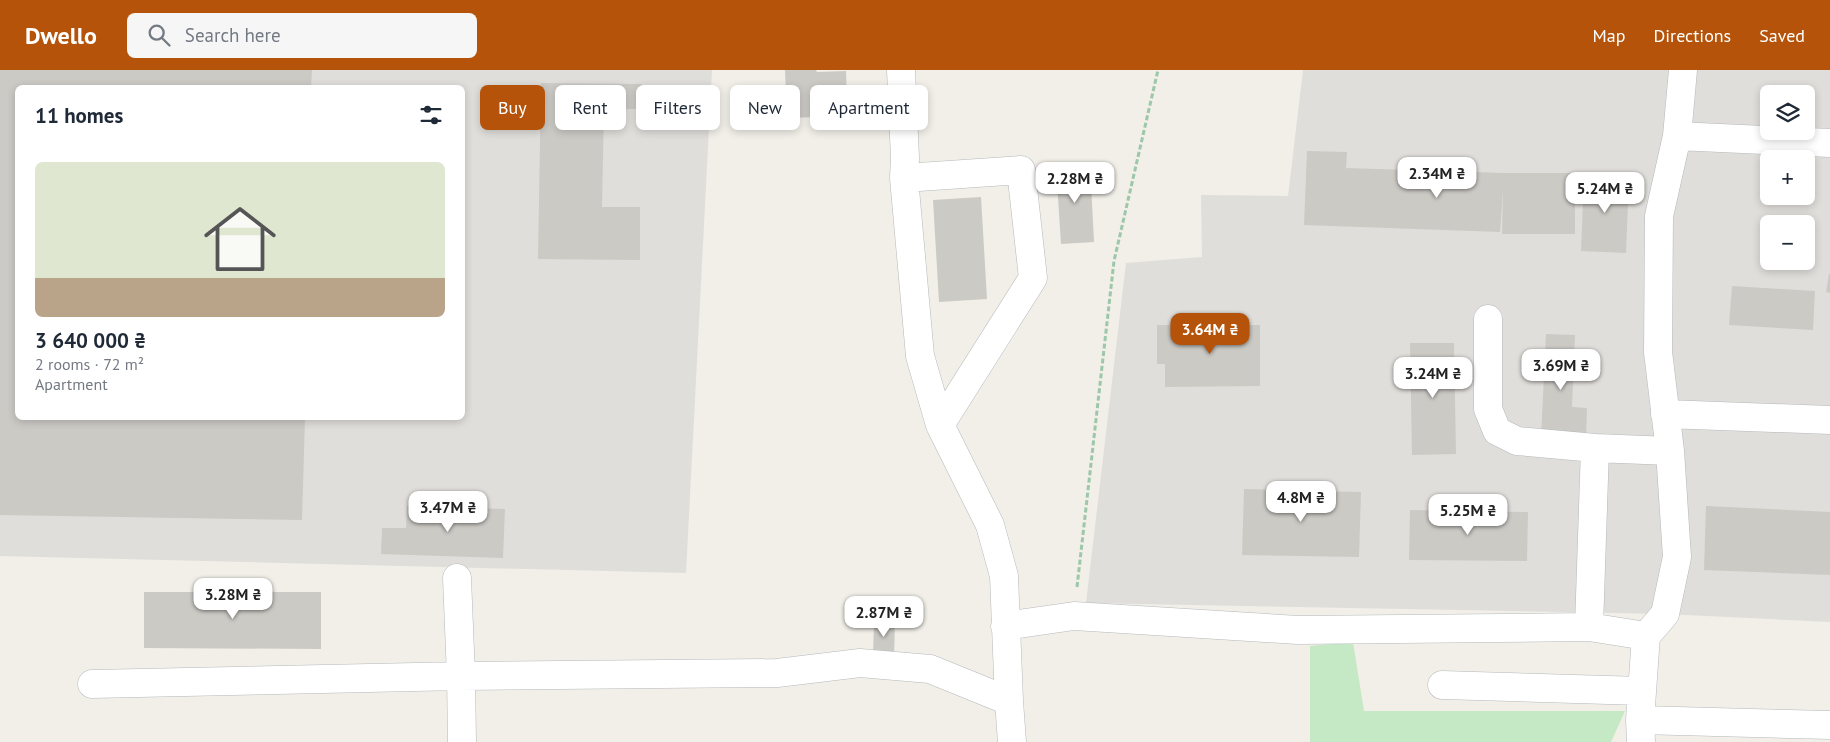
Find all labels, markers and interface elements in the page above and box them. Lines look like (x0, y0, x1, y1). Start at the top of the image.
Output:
search box (127, 13, 477, 58)
text: Dwello (25, 20, 97, 51)
icon: search (145, 21, 173, 49)
text: Search here (185, 23, 281, 47)
text: Map (1593, 24, 1625, 47)
text: Directions (1653, 24, 1731, 47)
text: Saved (1759, 24, 1805, 47)
chip: Buy (480, 85, 545, 130)
chip: Rent (555, 85, 626, 130)
chip: Filters (636, 85, 720, 130)
chip: New (730, 85, 800, 130)
chip: Apartment (810, 85, 928, 130)
map controls (1760, 85, 1815, 270)
button: layers (1760, 85, 1815, 140)
icon: filters (417, 101, 445, 129)
text: 11 homes (35, 102, 123, 129)
button: + (1760, 150, 1815, 205)
pin: 2.34M ₴ (1391, 156, 1483, 199)
pin: 2.28M ₴ (1029, 162, 1121, 204)
text: 2.34M ₴ (1408, 163, 1466, 183)
text: 2.28M ₴ (1046, 168, 1104, 188)
pin: 5.24M ₴ (1559, 172, 1651, 214)
text: 5.24M ₴ (1576, 178, 1634, 198)
icon: home (195, 194, 285, 284)
button: − (1760, 215, 1815, 270)
pin: 3.64M ₴ (1164, 312, 1256, 355)
text: 3.64M ₴ (1181, 319, 1239, 339)
text: 3 640 000 ₴ (35, 327, 146, 354)
pin: 3.69M ₴ (1515, 348, 1607, 391)
text: 2 rooms · 72 m² (35, 354, 144, 374)
text: 3.69M ₴ (1532, 355, 1590, 375)
pin: 3.24M ₴ (1387, 356, 1479, 399)
text: 3.24M ₴ (1404, 363, 1462, 383)
text: Apartment (35, 374, 108, 394)
pin: 4.8M ₴ (1260, 480, 1342, 523)
text: 4.8M ₴ (1277, 487, 1325, 507)
pin: 3.47M ₴ (402, 490, 494, 533)
pin: 5.25M ₴ (1422, 494, 1514, 536)
text: 3.47M ₴ (419, 497, 477, 517)
text: 5.25M ₴ (1439, 500, 1497, 520)
pin: 3.28M ₴ (187, 578, 279, 620)
text: 3.28M ₴ (204, 584, 262, 604)
pin: 2.87M ₴ (838, 596, 930, 638)
text: 2.87M ₴ (855, 602, 913, 622)

